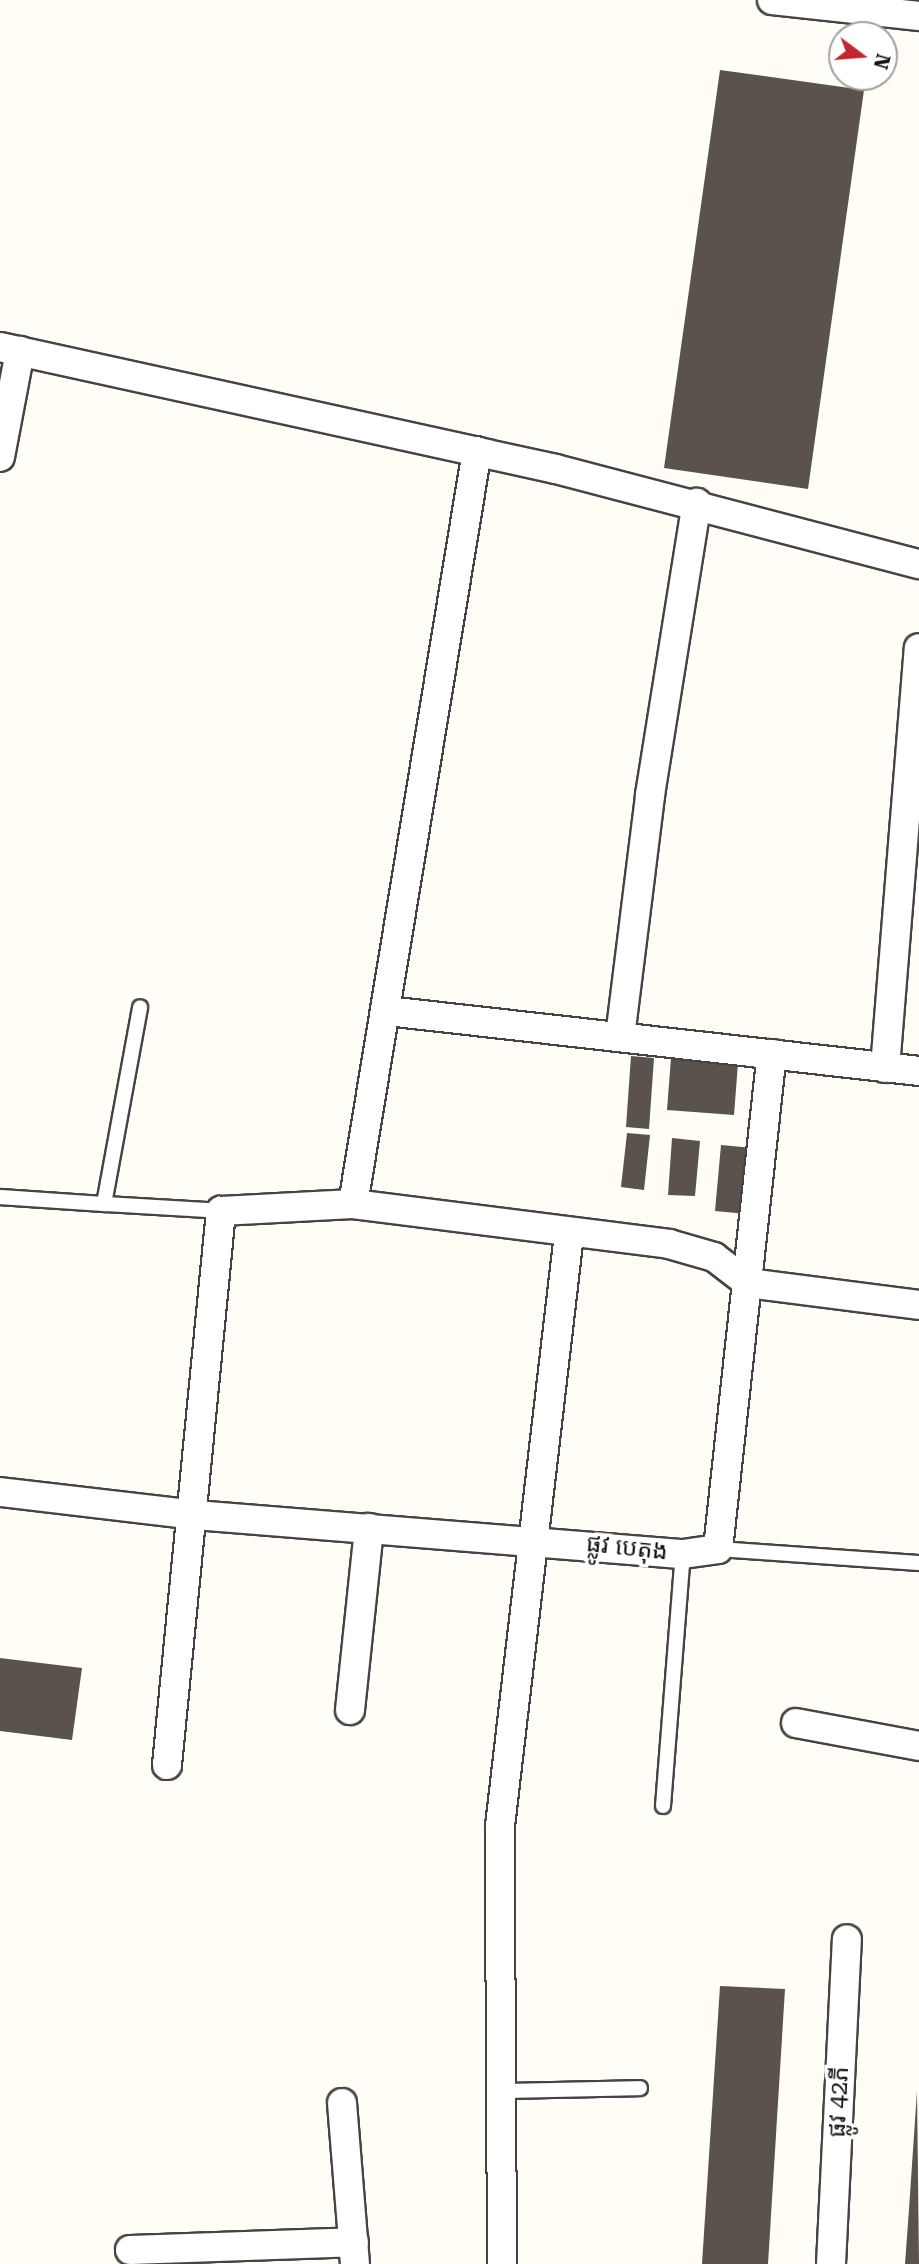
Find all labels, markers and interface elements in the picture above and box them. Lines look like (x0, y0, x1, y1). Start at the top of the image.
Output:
north arrow (828, 21, 898, 91)
text: N (869, 51, 895, 72)
street label: ផ្លូវ បេតុង (585, 1529, 669, 1567)
street label: ផ្លូវ 42ភី (823, 2066, 855, 2138)

